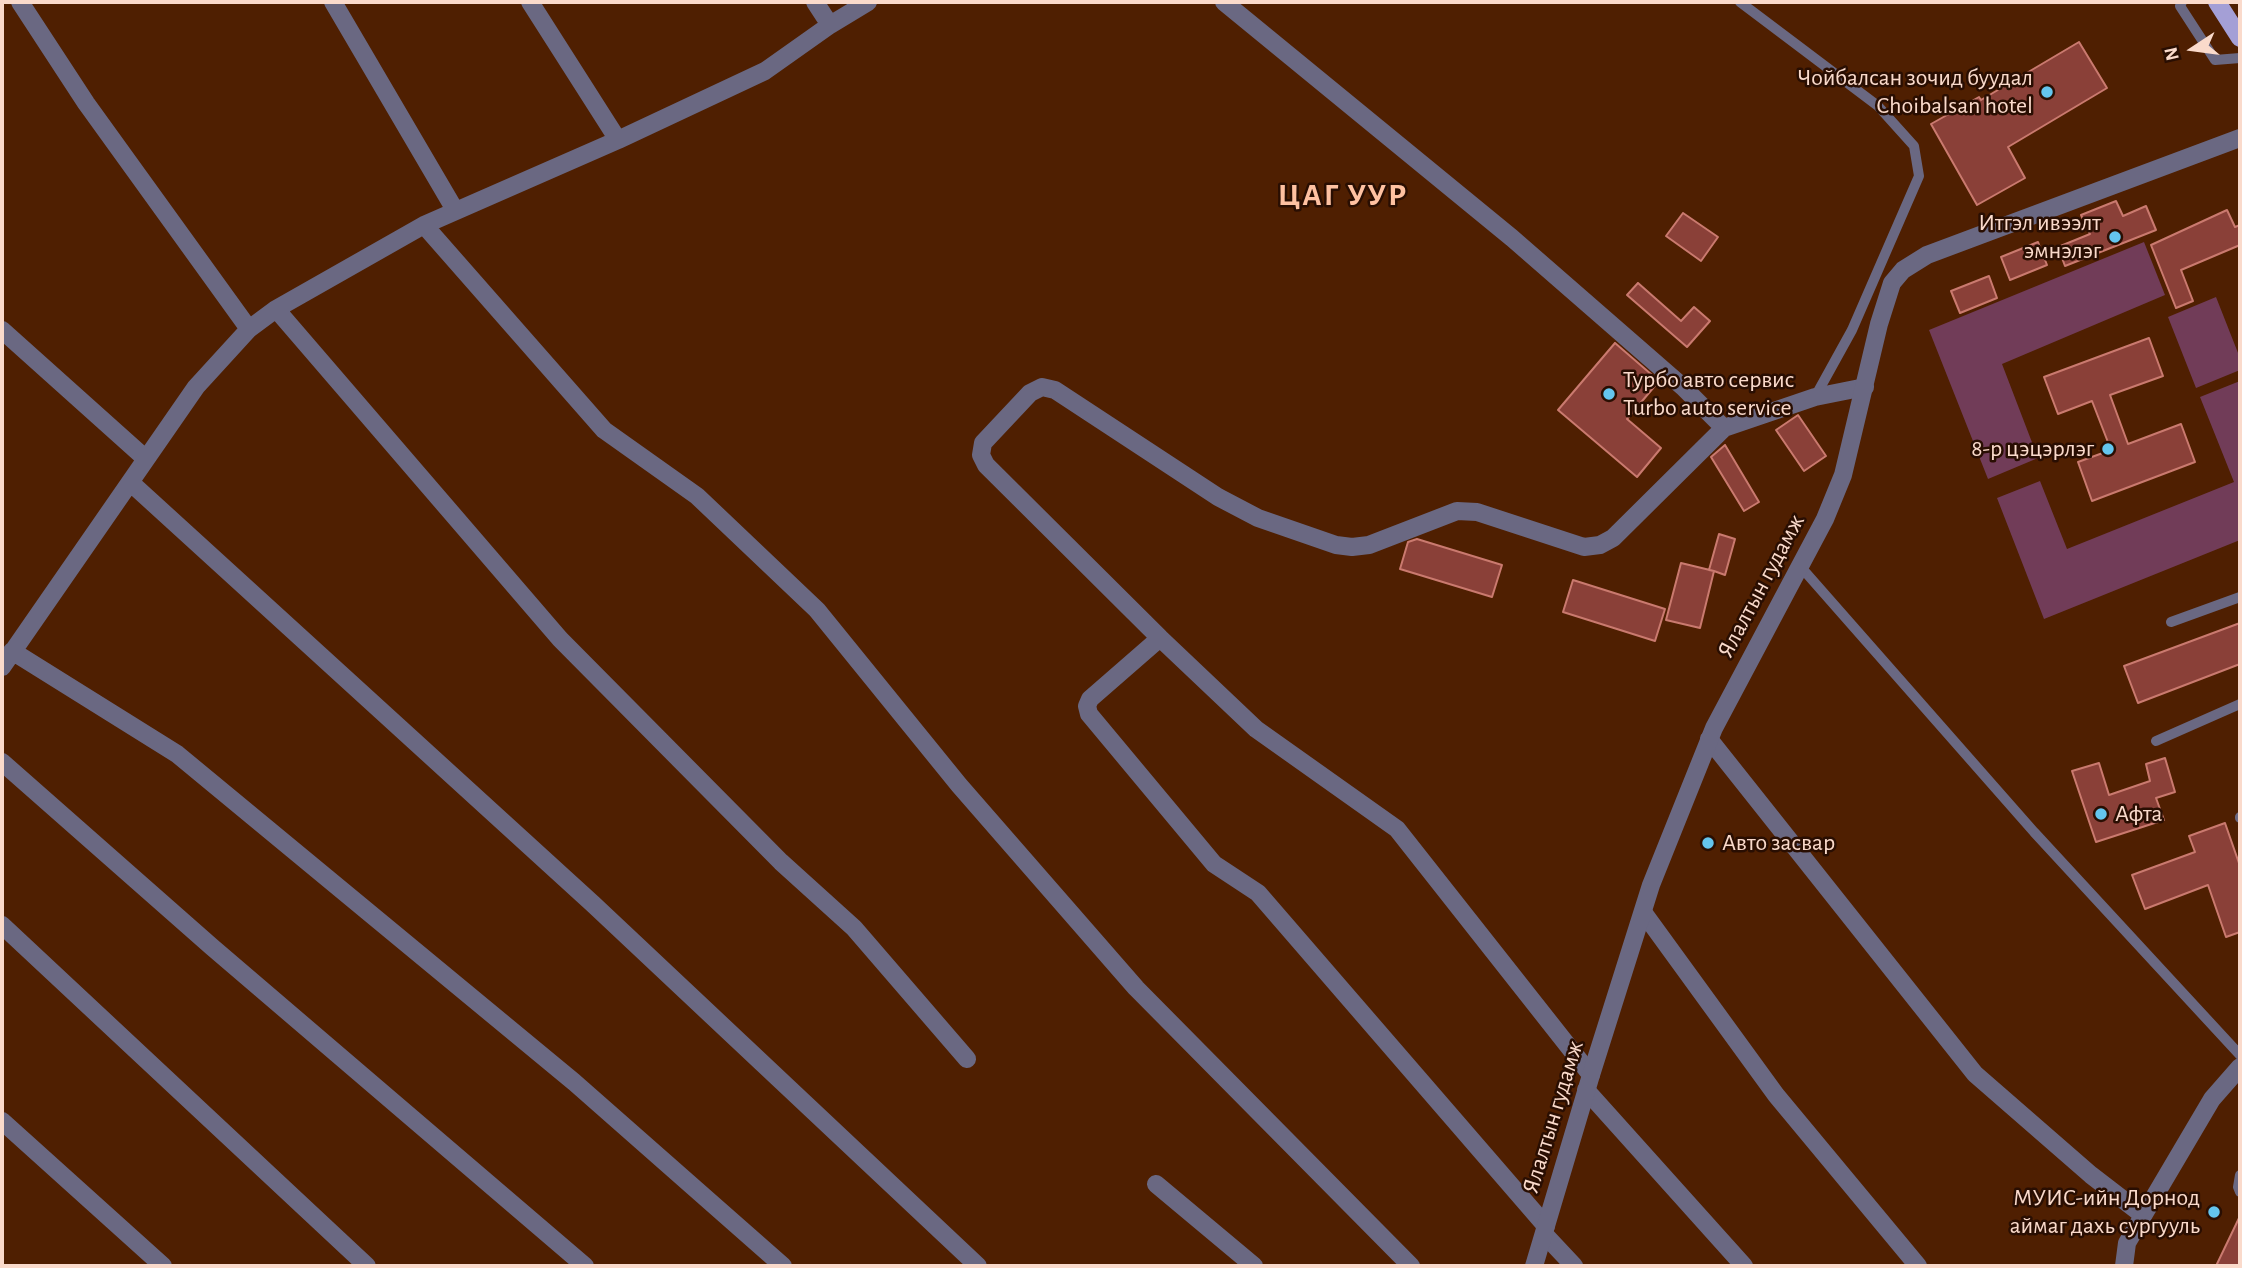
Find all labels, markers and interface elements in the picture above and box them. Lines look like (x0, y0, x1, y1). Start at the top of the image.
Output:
north arrow (2158, 14, 2228, 84)
text: N (2161, 45, 2183, 62)
place label: Чойбалсан зочид буудал Choibalsan hotel (1798, 64, 2033, 120)
marker: Чойбалсан зочид буудал Choibalsan hotel (2039, 84, 2055, 100)
district label: ЦАГ УУР (1279, 176, 1407, 214)
place label: Итгэл ивээлт эмнэлэг (1978, 209, 2101, 265)
marker: Итгэл ивээлт эмнэлэг (2107, 229, 2123, 245)
place label: Турбо авто сервис Turbo auto service (1623, 366, 1795, 422)
marker: Турбо авто сервис Turbo auto service (1601, 386, 1617, 402)
place label: 8-р цэцэрлэг (1971, 435, 2094, 463)
marker: 8-р цэцэрлэг (2100, 441, 2116, 457)
street label: Ялалтын гудамж (1711, 509, 1811, 663)
place label: Афта (2115, 800, 2163, 828)
marker: Афта (2093, 806, 2109, 822)
place label: Авто засвар (1722, 829, 1835, 857)
marker: Авто засвар (1700, 835, 1716, 851)
street label: Ялалтын гудамж (1516, 1037, 1590, 1197)
place label: МУИС-ийн Дорнод аймаг дахь сургууль (2010, 1184, 2200, 1240)
marker: МУИС-ийн Дорнод аймаг дахь сургууль (2206, 1204, 2222, 1220)

